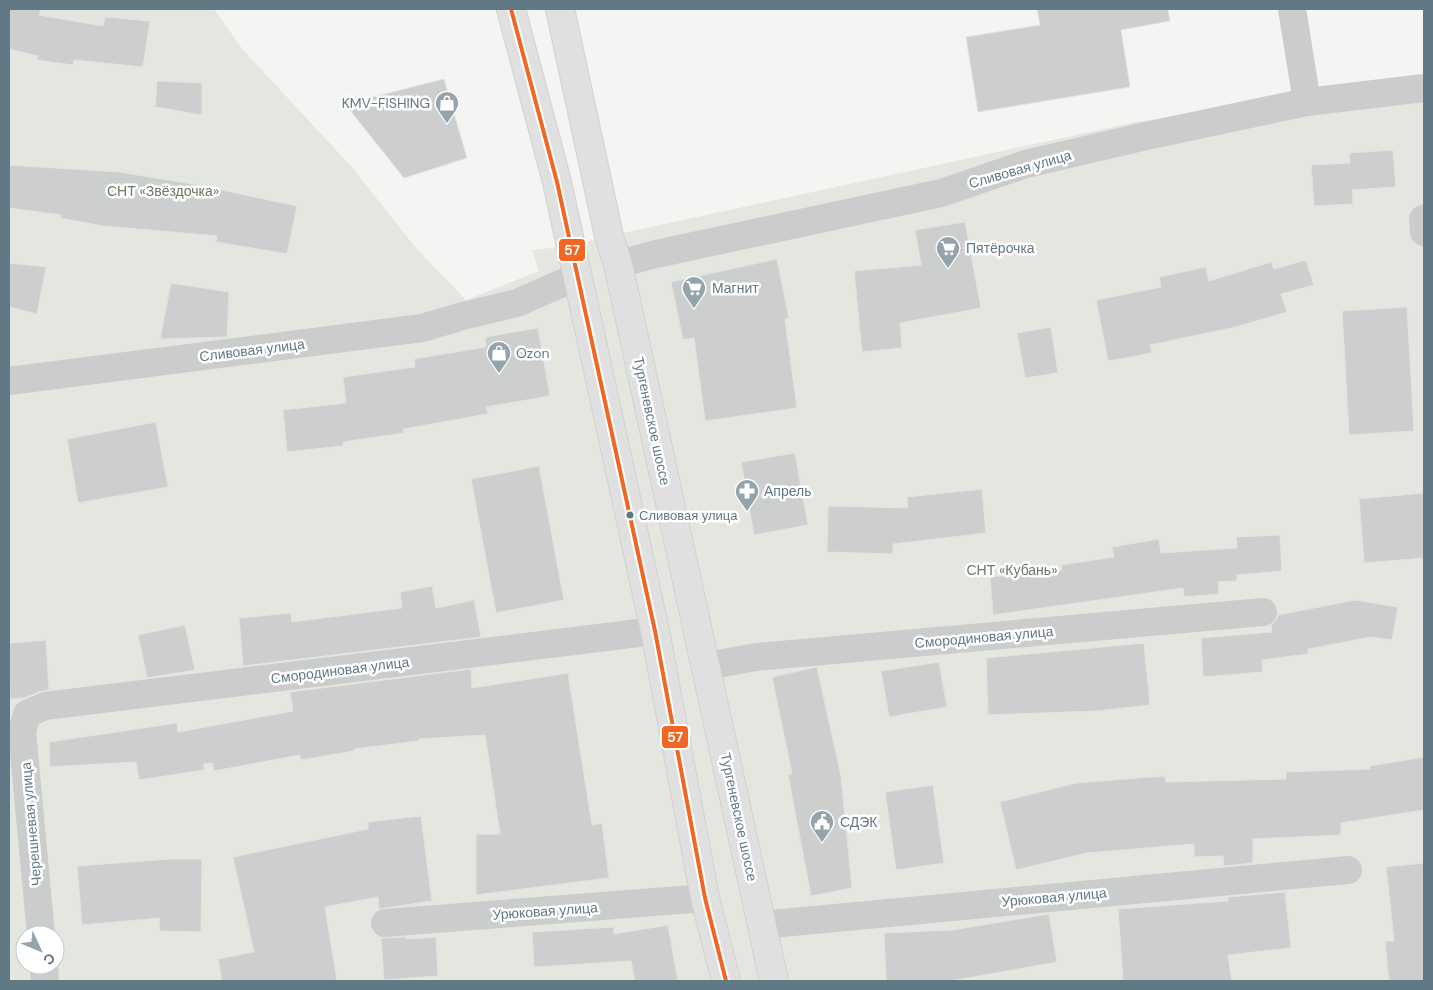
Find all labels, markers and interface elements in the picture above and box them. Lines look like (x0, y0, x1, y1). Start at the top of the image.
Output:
shop icon: KMV-FISHING (434, 90, 460, 124)
place label: KMV-FISHING (342, 94, 430, 112)
street label: Сливовая улица (967, 146, 1074, 192)
park label: СНТ «Звёздочка» (107, 182, 219, 200)
supermarket icon: Пятёрочка (935, 235, 961, 269)
line badge: 57 (558, 238, 586, 262)
place label: Пятёрочка (966, 239, 1035, 257)
text: 57 (564, 241, 581, 259)
supermarket icon: Магнит (681, 275, 707, 309)
place label: Магнит (712, 279, 759, 297)
street label: Сливовая улица (198, 335, 306, 365)
shop icon: Ozon (486, 340, 512, 374)
place label: Ozon (516, 344, 550, 362)
street label: Тургеневское шоссе (630, 355, 674, 487)
pharmacy icon: Апрель (734, 478, 760, 512)
place label: Апрель (764, 482, 812, 500)
place label: Сливовая улица (639, 507, 738, 524)
marker: Сливовая улица (625, 510, 635, 520)
park label: СНТ «Кубань» (967, 561, 1057, 579)
street label: Смородиновая улица (914, 622, 1054, 652)
street label: Смородиновая улица (270, 653, 410, 687)
line badge: 57 (661, 725, 689, 749)
text: 57 (667, 728, 684, 746)
street label: Тургеневское шоссе (717, 751, 761, 883)
street label: Черешневая улица (17, 761, 45, 887)
public building icon: СДЭК (809, 809, 835, 843)
place label: СДЭК (840, 813, 878, 831)
street label: Урюковая улица (1001, 883, 1108, 911)
street label: Урюковая улица (492, 898, 598, 924)
north arrow (15, 925, 65, 975)
text: С (39, 949, 59, 969)

